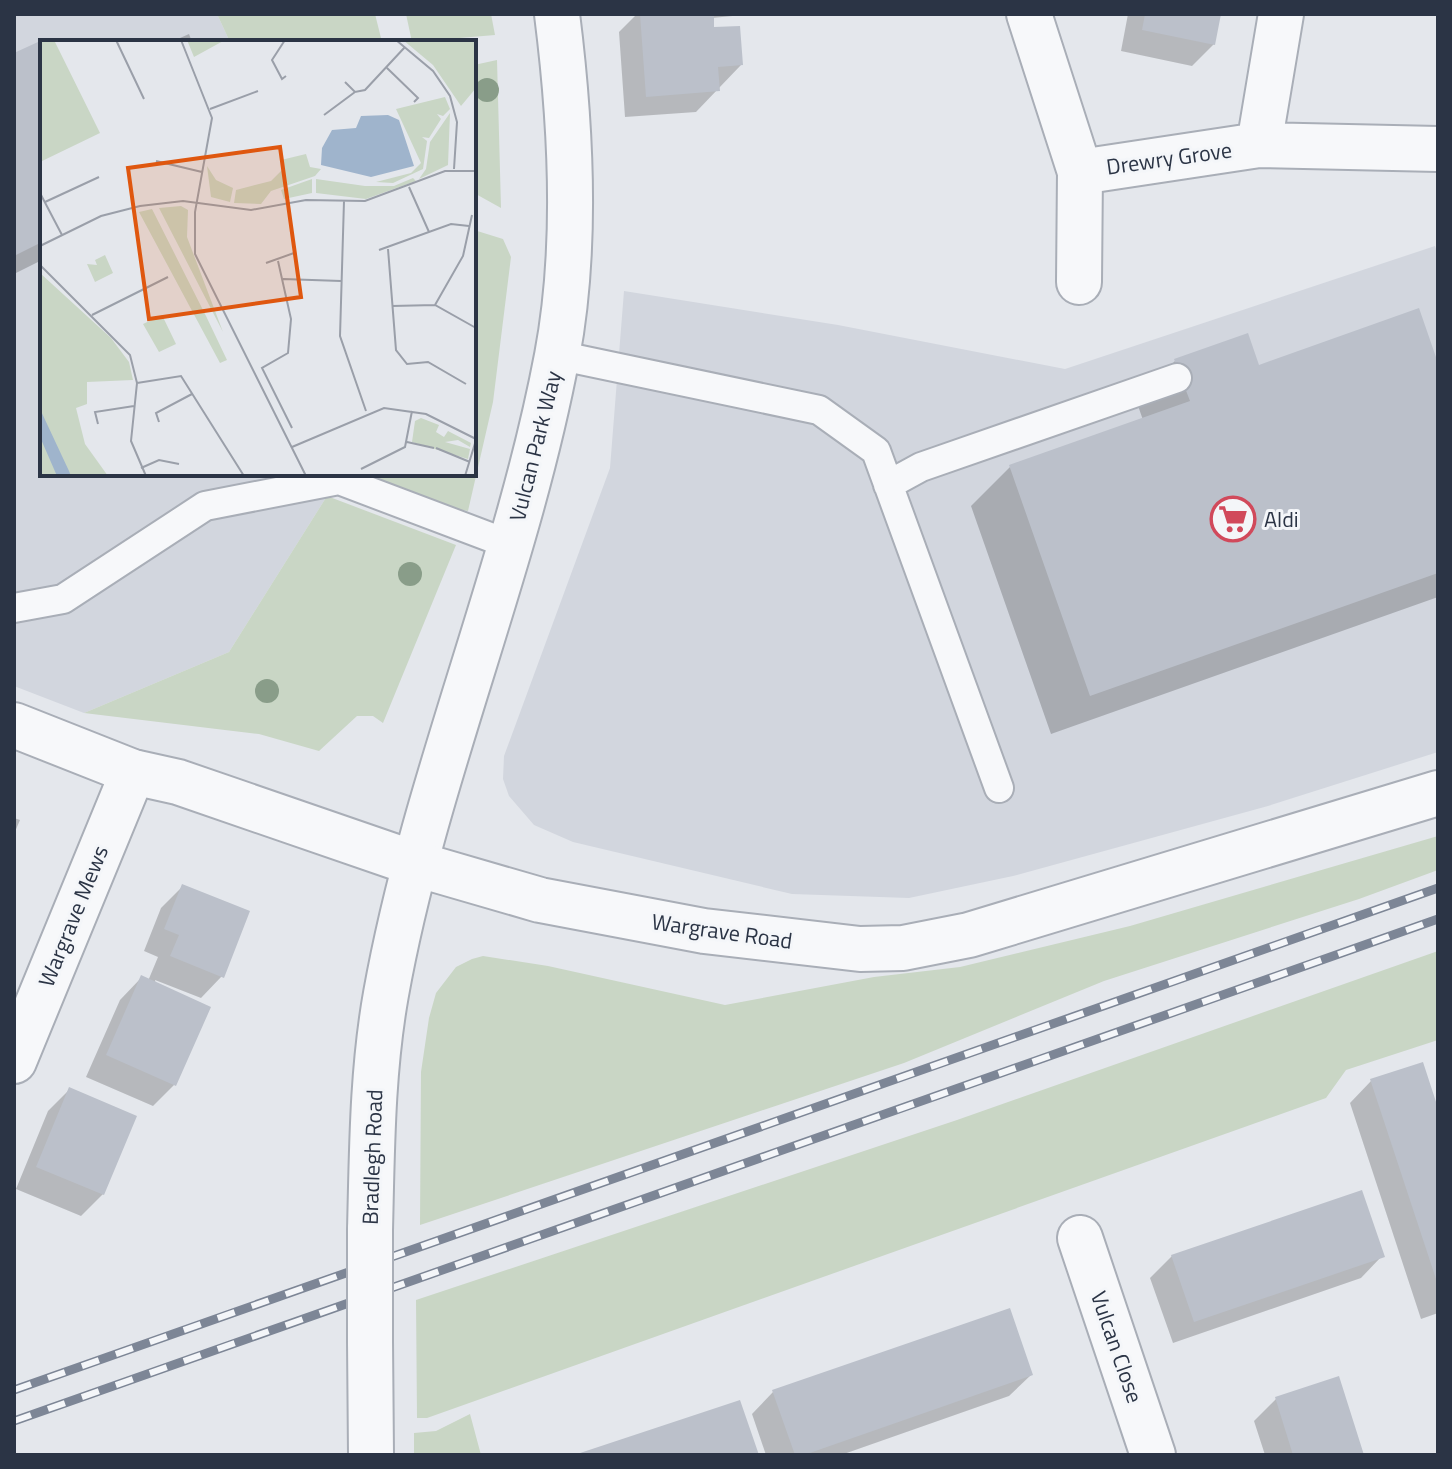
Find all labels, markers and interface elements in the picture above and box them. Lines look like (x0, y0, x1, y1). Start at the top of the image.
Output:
inset map (40, 40, 476, 476)
street label: Drewry Grove (1104, 132, 1234, 184)
street label: Vulcan Park Way (500, 367, 570, 525)
supermarket icon: Aldi (1209, 495, 1257, 543)
place label: Aldi (1264, 502, 1299, 536)
street label: Wargrave Mews (29, 840, 117, 992)
street label: Wargrave Road (650, 904, 794, 958)
street label: Bradlegh Road (353, 1089, 391, 1225)
street label: Vulcan Close (1082, 1286, 1152, 1408)

